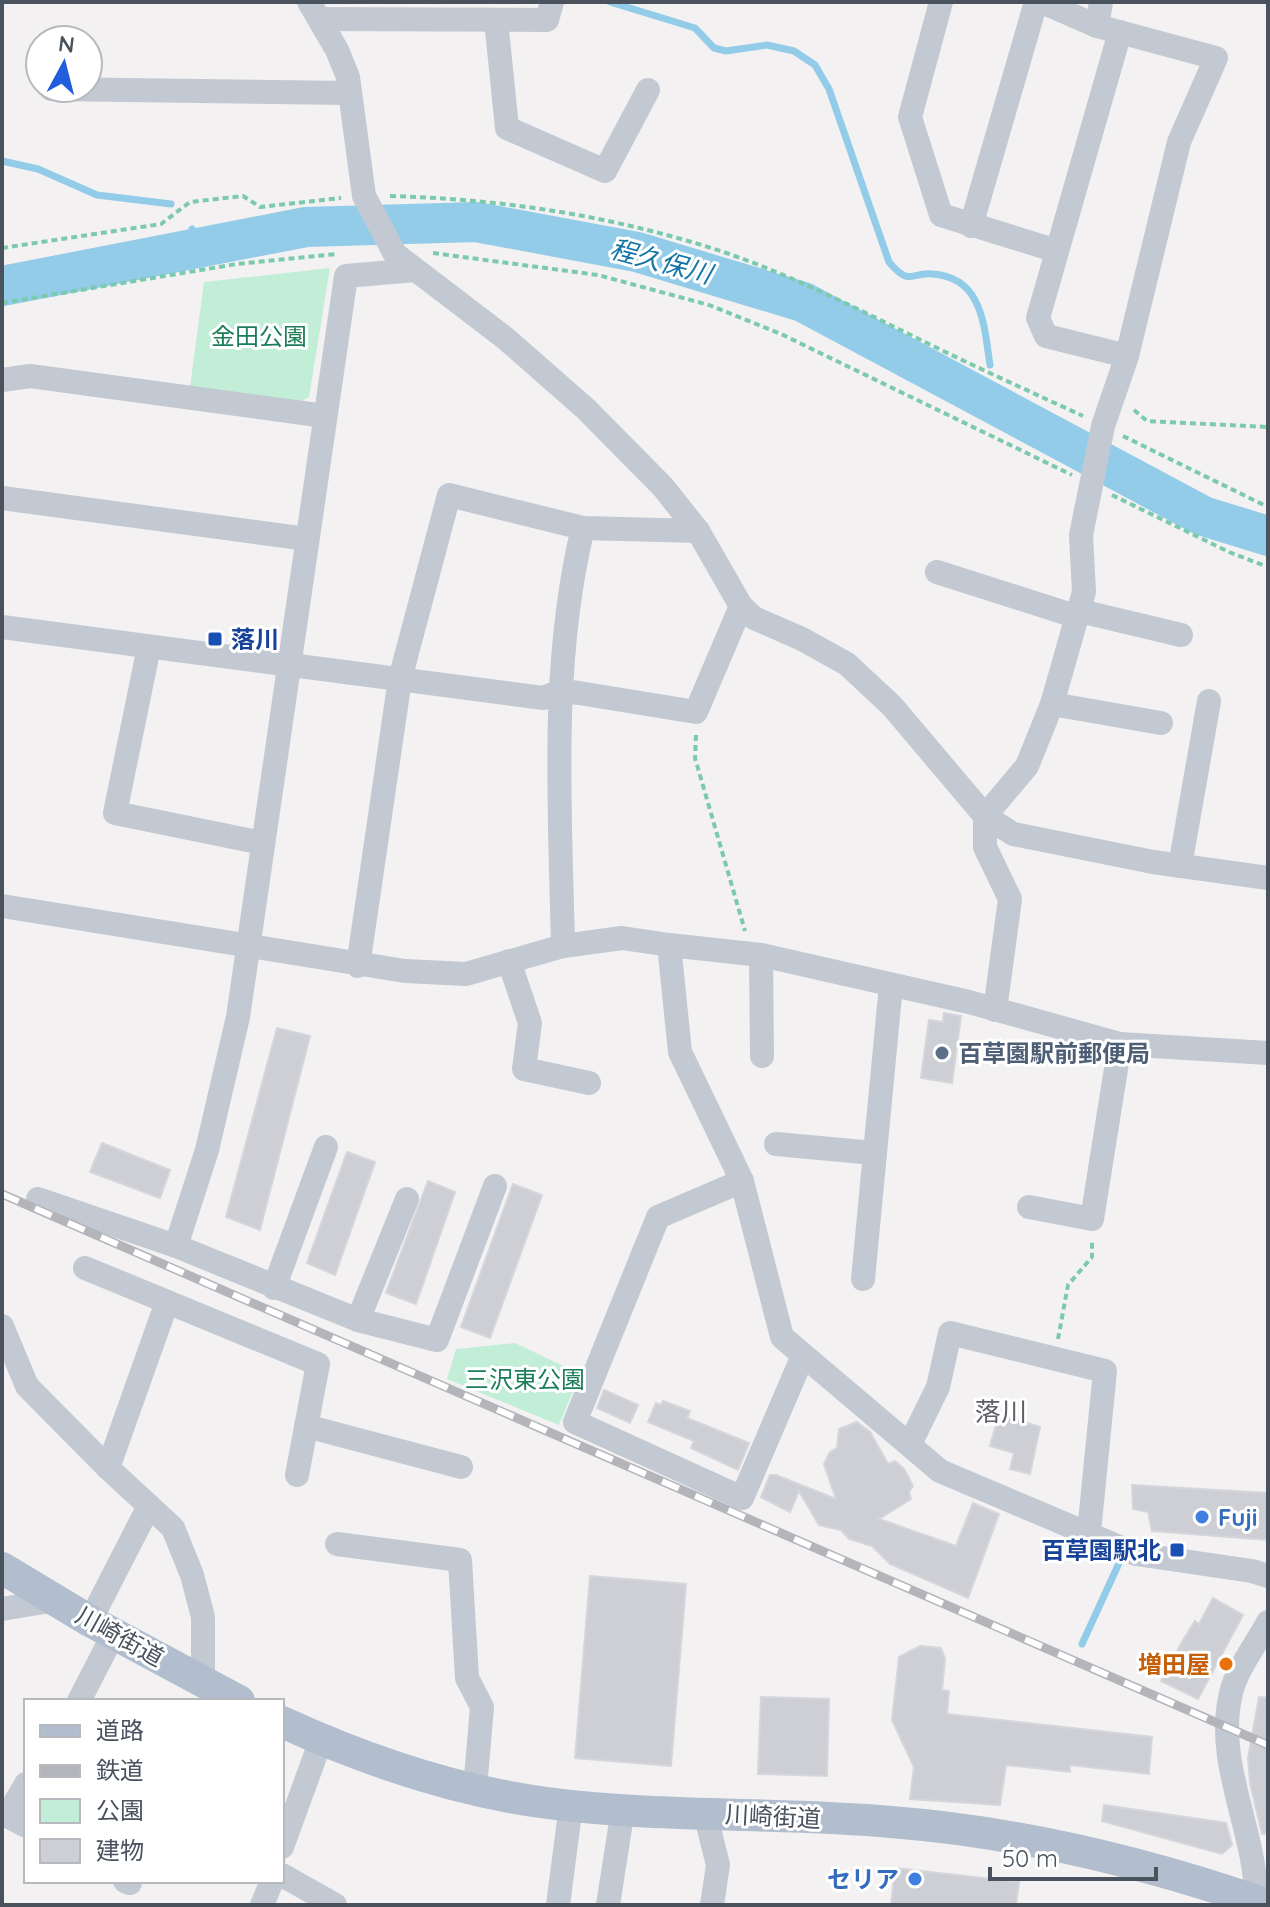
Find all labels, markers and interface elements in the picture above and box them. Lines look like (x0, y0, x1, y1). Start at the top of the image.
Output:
north arrow (24, 24, 104, 104)
text: N (57, 29, 76, 59)
water label: 程久保川 (606, 232, 718, 291)
park label: 金田公園 (211, 321, 307, 351)
place label: 落川 (231, 624, 279, 654)
marker: 落川 (206, 630, 224, 648)
place label: 百草園駅前郵便局 (958, 1038, 1150, 1068)
marker: 百草園駅前郵便局 (933, 1044, 951, 1062)
park label: 三沢東公園 (465, 1364, 585, 1394)
district label: 落川 (975, 1395, 1027, 1428)
place label: Fuji (1218, 1502, 1257, 1532)
marker: Fuji (1193, 1508, 1211, 1526)
place label: 百草園駅北 (1041, 1535, 1161, 1565)
marker: 百草園駅北 (1168, 1541, 1186, 1559)
street label: 川崎街道 (71, 1600, 169, 1672)
place label: 増田屋 (1138, 1649, 1210, 1679)
marker: 増田屋 (1217, 1655, 1235, 1673)
legend (24, 1699, 284, 1883)
text: 道路 (96, 1715, 144, 1745)
text: 鉄道 (96, 1755, 144, 1785)
text: 公園 (96, 1795, 144, 1825)
street label: 川崎街道 (724, 1799, 822, 1833)
scale bar (990, 1831, 1156, 1881)
text: 建物 (96, 1835, 144, 1865)
text: 50 m (1002, 1843, 1058, 1873)
place label: セリア (827, 1864, 899, 1894)
marker: セリア (906, 1870, 924, 1888)

